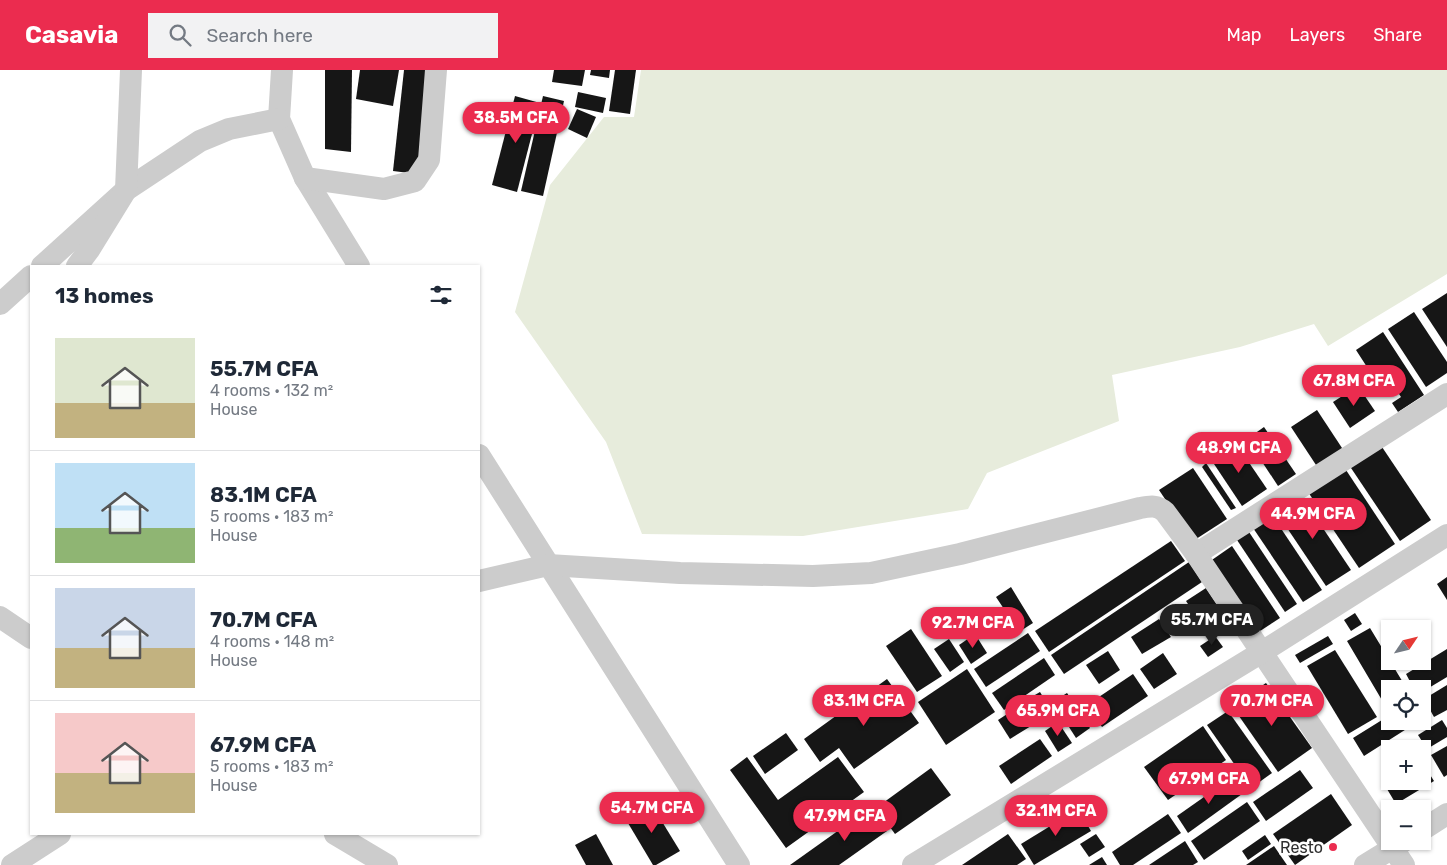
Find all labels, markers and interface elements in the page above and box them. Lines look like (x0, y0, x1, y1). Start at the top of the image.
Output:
search box (148, 13, 498, 58)
text: Casavia (25, 21, 118, 49)
icon: search (166, 21, 194, 49)
text: Search here (206, 24, 313, 47)
text: Map (1227, 24, 1262, 46)
text: Layers (1290, 24, 1345, 46)
text: Share (1373, 24, 1422, 46)
pin: 38.5M CFA (459, 102, 573, 144)
text: 38.5M CFA (474, 108, 558, 127)
icon: filters (427, 281, 455, 309)
text: 13 homes (55, 283, 154, 308)
text: 55.7M CFA (210, 356, 318, 381)
icon: home (95, 358, 155, 418)
pin: 67.8M CFA (1297, 364, 1411, 407)
text: 67.8M CFA (1313, 371, 1395, 390)
text: 4 rooms · 132 m² (210, 381, 333, 400)
text: House (210, 400, 257, 419)
pin: 48.9M CFA (1182, 432, 1296, 474)
text: 48.9M CFA (1197, 438, 1281, 457)
text: 83.1M CFA (210, 482, 317, 507)
icon: home (95, 483, 155, 543)
pin: 44.9M CFA (1256, 498, 1370, 540)
text: 44.9M CFA (1271, 504, 1355, 523)
text: 5 rooms · 183 m² (210, 507, 333, 526)
text: House (210, 526, 257, 545)
pin: 55.7M CFA (1155, 604, 1269, 646)
pin: 92.7M CFA (916, 606, 1030, 649)
text: 70.7M CFA (210, 607, 317, 632)
icon: home (95, 608, 155, 668)
text: 55.7M CFA (1171, 610, 1253, 629)
text: 92.7M CFA (932, 613, 1014, 632)
north arrow (1381, 620, 1431, 670)
map controls (1381, 620, 1431, 850)
text: 4 rooms · 148 m² (210, 632, 334, 651)
text: House (210, 651, 257, 670)
button: locate (1381, 680, 1431, 730)
pin: 83.1M CFA (807, 684, 921, 727)
pin: 70.7M CFA (1215, 684, 1329, 727)
text: 83.1M CFA (823, 691, 905, 710)
text: 70.7M CFA (1231, 691, 1313, 710)
pin: 65.9M CFA (1001, 694, 1115, 737)
text: 65.9M CFA (1016, 701, 1100, 720)
text: 67.9M CFA (210, 732, 316, 757)
icon: home (95, 733, 155, 793)
button: + (1381, 740, 1431, 790)
text: 5 rooms · 183 m² (210, 757, 333, 776)
pin: 67.9M CFA (1152, 762, 1266, 805)
text: 67.9M CFA (1169, 769, 1249, 788)
text: House (210, 776, 257, 795)
pin: 54.7M CFA (595, 792, 709, 834)
pin: 32.1M CFA (999, 794, 1113, 837)
text: 54.7M CFA (611, 798, 693, 817)
pin: 47.9M CFA (788, 800, 902, 842)
button: − (1381, 800, 1431, 850)
text: 32.1M CFA (1015, 801, 1097, 820)
text: 47.9M CFA (804, 806, 886, 825)
place label: Resto (1280, 838, 1323, 857)
marker: Resto (1327, 841, 1339, 853)

